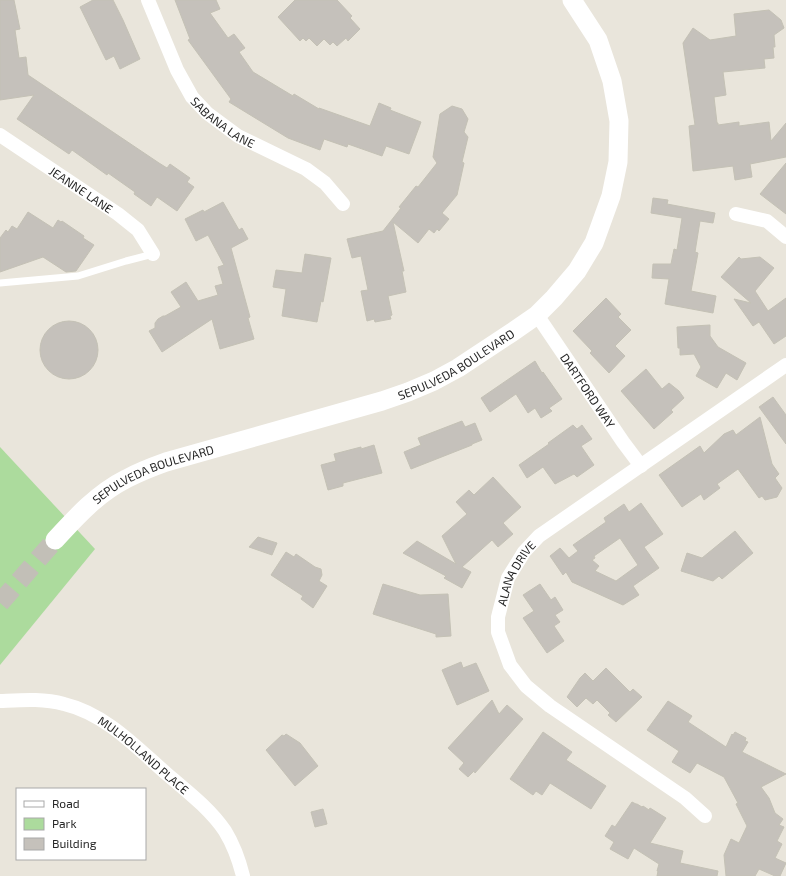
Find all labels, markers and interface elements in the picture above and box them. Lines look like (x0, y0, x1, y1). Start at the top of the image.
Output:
street label: SABANA LANE (188, 94, 257, 150)
street label: JEANNE LANE (47, 163, 116, 216)
street label: SEPULVEDA BOULEVARD (396, 326, 517, 402)
street label: DARTFORD WAY (558, 350, 618, 430)
street label: SEPULVEDA BOULEVARD (89, 442, 215, 506)
street label: ALANA DRIVE (494, 537, 538, 607)
street label: MULHOLLAND PLACE (96, 713, 192, 797)
legend (16, 788, 146, 860)
text: Road (52, 796, 80, 810)
text: Park (52, 816, 77, 830)
text: Building (52, 836, 97, 850)

